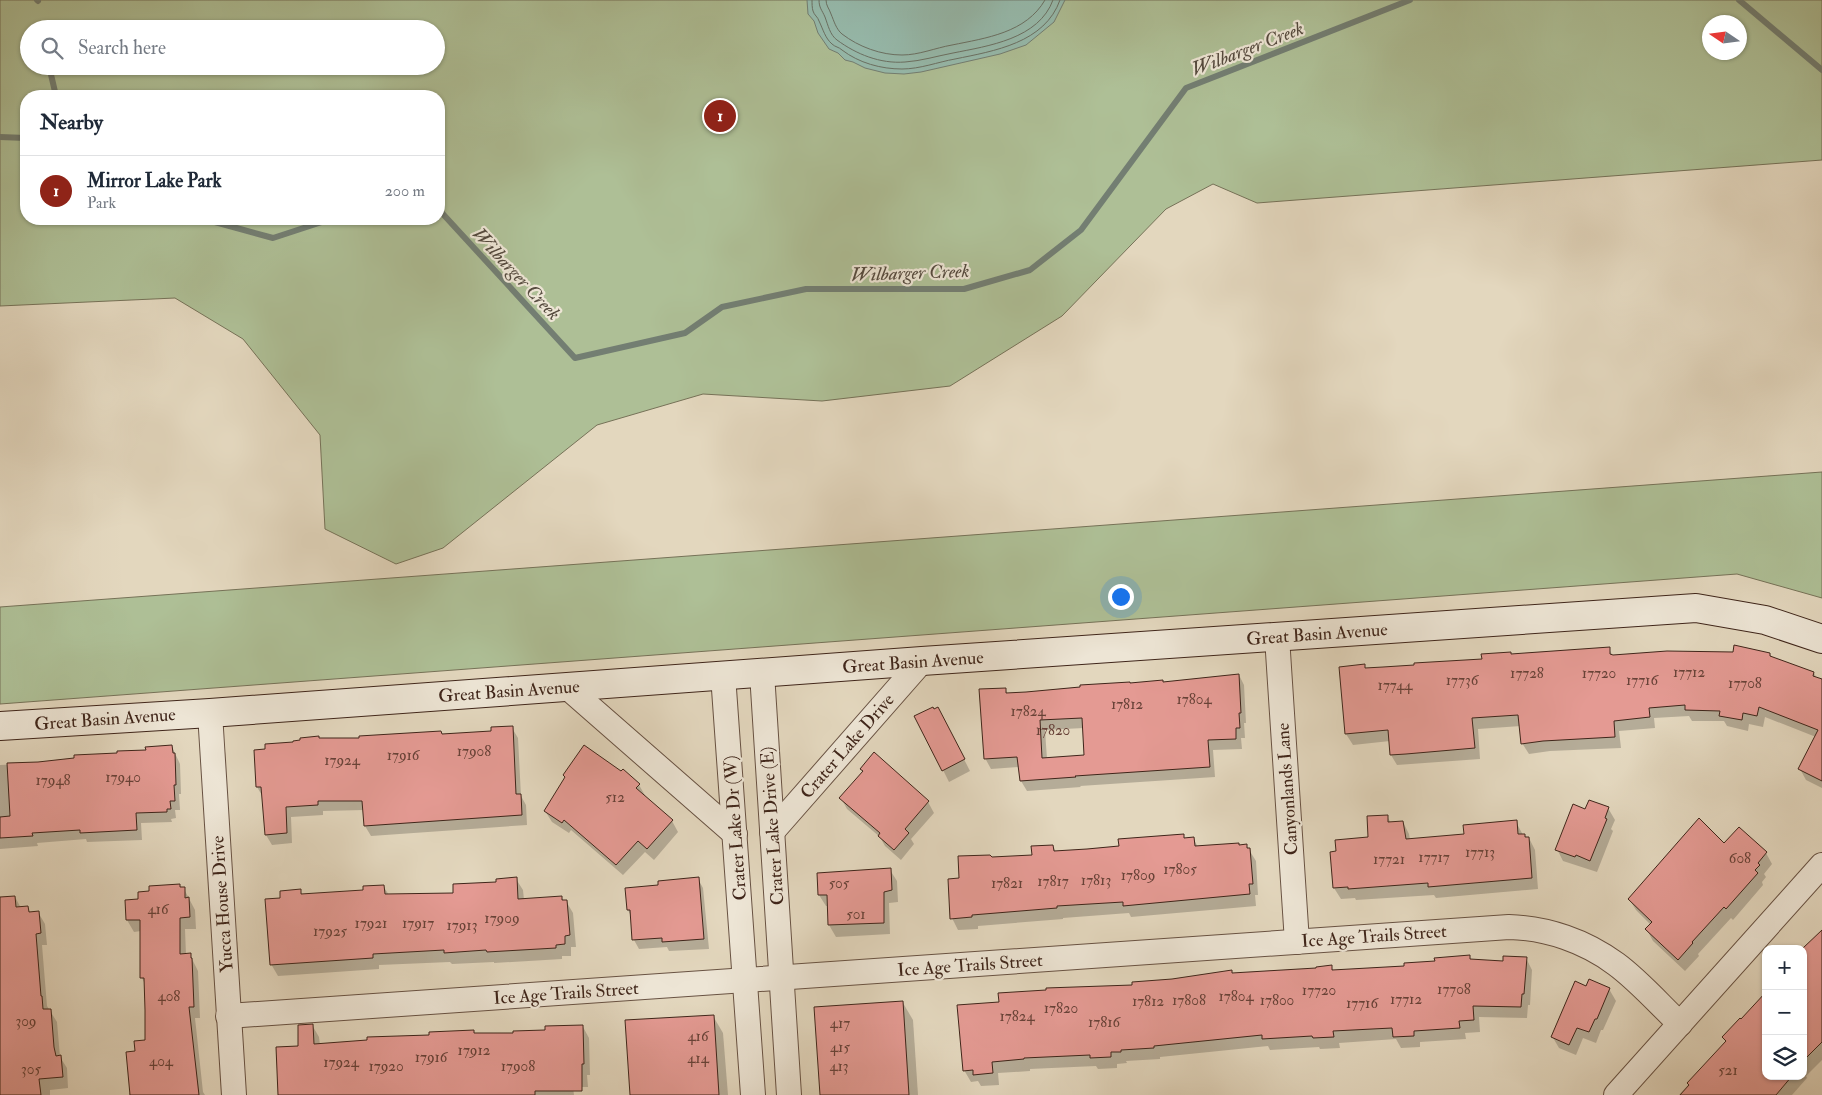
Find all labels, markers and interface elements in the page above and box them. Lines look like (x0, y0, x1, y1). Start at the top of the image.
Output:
north arrow (1702, 15, 1747, 60)
water label: Wilbarger Creek (1188, 16, 1307, 81)
search box (20, 20, 445, 75)
icon: search (38, 34, 66, 62)
text: Search here (78, 36, 166, 60)
pin: 1 (704, 97, 736, 135)
text: Nearby (40, 109, 103, 136)
text: Mirror Lake Park (87, 169, 222, 193)
text: 1 (53, 181, 59, 201)
text: 200 m (385, 181, 425, 201)
text: Park (87, 193, 116, 213)
water label: Wilbarger Creek (467, 222, 566, 325)
water label: Wilbarger Creek (850, 259, 970, 287)
your location (1108, 584, 1134, 610)
street label: Great Basin Avenue (1246, 618, 1389, 651)
street label: Great Basin Avenue (842, 646, 985, 679)
house number: 17712 (1673, 663, 1705, 682)
house number: 17728 (1510, 664, 1544, 683)
house number: 17720 (1582, 664, 1616, 683)
house number: 17736 (1446, 671, 1480, 690)
house number: 17716 (1626, 671, 1659, 690)
house number: 17708 (1728, 674, 1762, 693)
street label: Great Basin Avenue (438, 675, 581, 708)
house number: 17744 (1378, 676, 1413, 695)
street label: Crater Lake Drive (795, 689, 900, 804)
house number: 17804 (1176, 690, 1212, 709)
house number: 17812 (1111, 695, 1144, 714)
house number: 17824 (1011, 702, 1046, 721)
street label: Great Basin Avenue (34, 703, 177, 736)
house number: 17820 (1036, 721, 1070, 740)
street label: Canyonlands Lane (1271, 722, 1304, 856)
house number: 17908 (457, 742, 491, 761)
house number: 17916 (387, 746, 421, 765)
street label: Crater Lake Drive (E) (755, 746, 790, 906)
house number: 17924 (324, 751, 361, 770)
street label: Crater Lake Dr (W) (719, 755, 752, 901)
house number: 17940 (105, 768, 141, 787)
house number: 17948 (35, 771, 71, 790)
house number: 512 (605, 788, 625, 807)
street label: Yucca House Drive (206, 834, 239, 973)
house number: 17713 (1465, 843, 1495, 862)
house number: 17717 (1418, 848, 1450, 867)
house number: 608 (1729, 849, 1751, 868)
house number: 17721 (1373, 850, 1405, 869)
house number: 17805 (1163, 860, 1197, 879)
house number: 17809 (1121, 866, 1155, 885)
house number: 17813 (1081, 871, 1111, 890)
house number: 17817 (1037, 872, 1069, 891)
house number: 505 (829, 874, 850, 893)
house number: 17821 (991, 874, 1023, 893)
house number: 416 (148, 900, 170, 919)
house number: 501 (846, 905, 866, 924)
house number: 17909 (484, 909, 520, 928)
house number: 17921 (355, 914, 387, 933)
house number: 17917 (402, 914, 434, 933)
house number: 17913 (447, 916, 477, 935)
street label: Ice Age Trails Street (1301, 920, 1448, 953)
house number: 17925 (313, 922, 347, 941)
map controls (1762, 945, 1807, 1080)
button: + (1762, 945, 1807, 990)
street label: Ice Age Trails Street (897, 949, 1044, 982)
street label: Ice Age Trails Street (493, 977, 640, 1010)
house number: 17708 (1437, 980, 1471, 999)
house number: 17720 (1302, 981, 1336, 1000)
house number: 408 (158, 987, 180, 1006)
house number: 17804 (1218, 987, 1254, 1006)
house number: 17712 (1390, 990, 1422, 1009)
button: − (1762, 990, 1807, 1035)
house number: 17808 (1172, 991, 1206, 1010)
house number: 17800 (1260, 991, 1294, 1010)
house number: 17812 (1132, 992, 1165, 1011)
house number: 17716 (1346, 994, 1379, 1013)
house number: 17820 (1044, 999, 1078, 1018)
house number: 17824 (1000, 1007, 1035, 1026)
house number: 309 (15, 1012, 37, 1031)
house number: 17816 (1088, 1013, 1122, 1032)
house number: 417 (830, 1014, 850, 1033)
house number: 416 (688, 1027, 710, 1046)
button: layers (1762, 1035, 1807, 1080)
house number: 415 (830, 1038, 850, 1057)
house number: 17912 (458, 1041, 491, 1060)
house number: 17916 (415, 1048, 449, 1067)
house number: 414 (687, 1049, 710, 1068)
house number: 404 (149, 1052, 174, 1071)
house number: 17924 (323, 1053, 360, 1072)
house number: 17920 (368, 1057, 404, 1076)
house number: 17908 (501, 1057, 535, 1076)
house number: 413 (829, 1057, 849, 1076)
house number: 305 (21, 1060, 41, 1079)
house number: 521 (1718, 1061, 1738, 1080)

